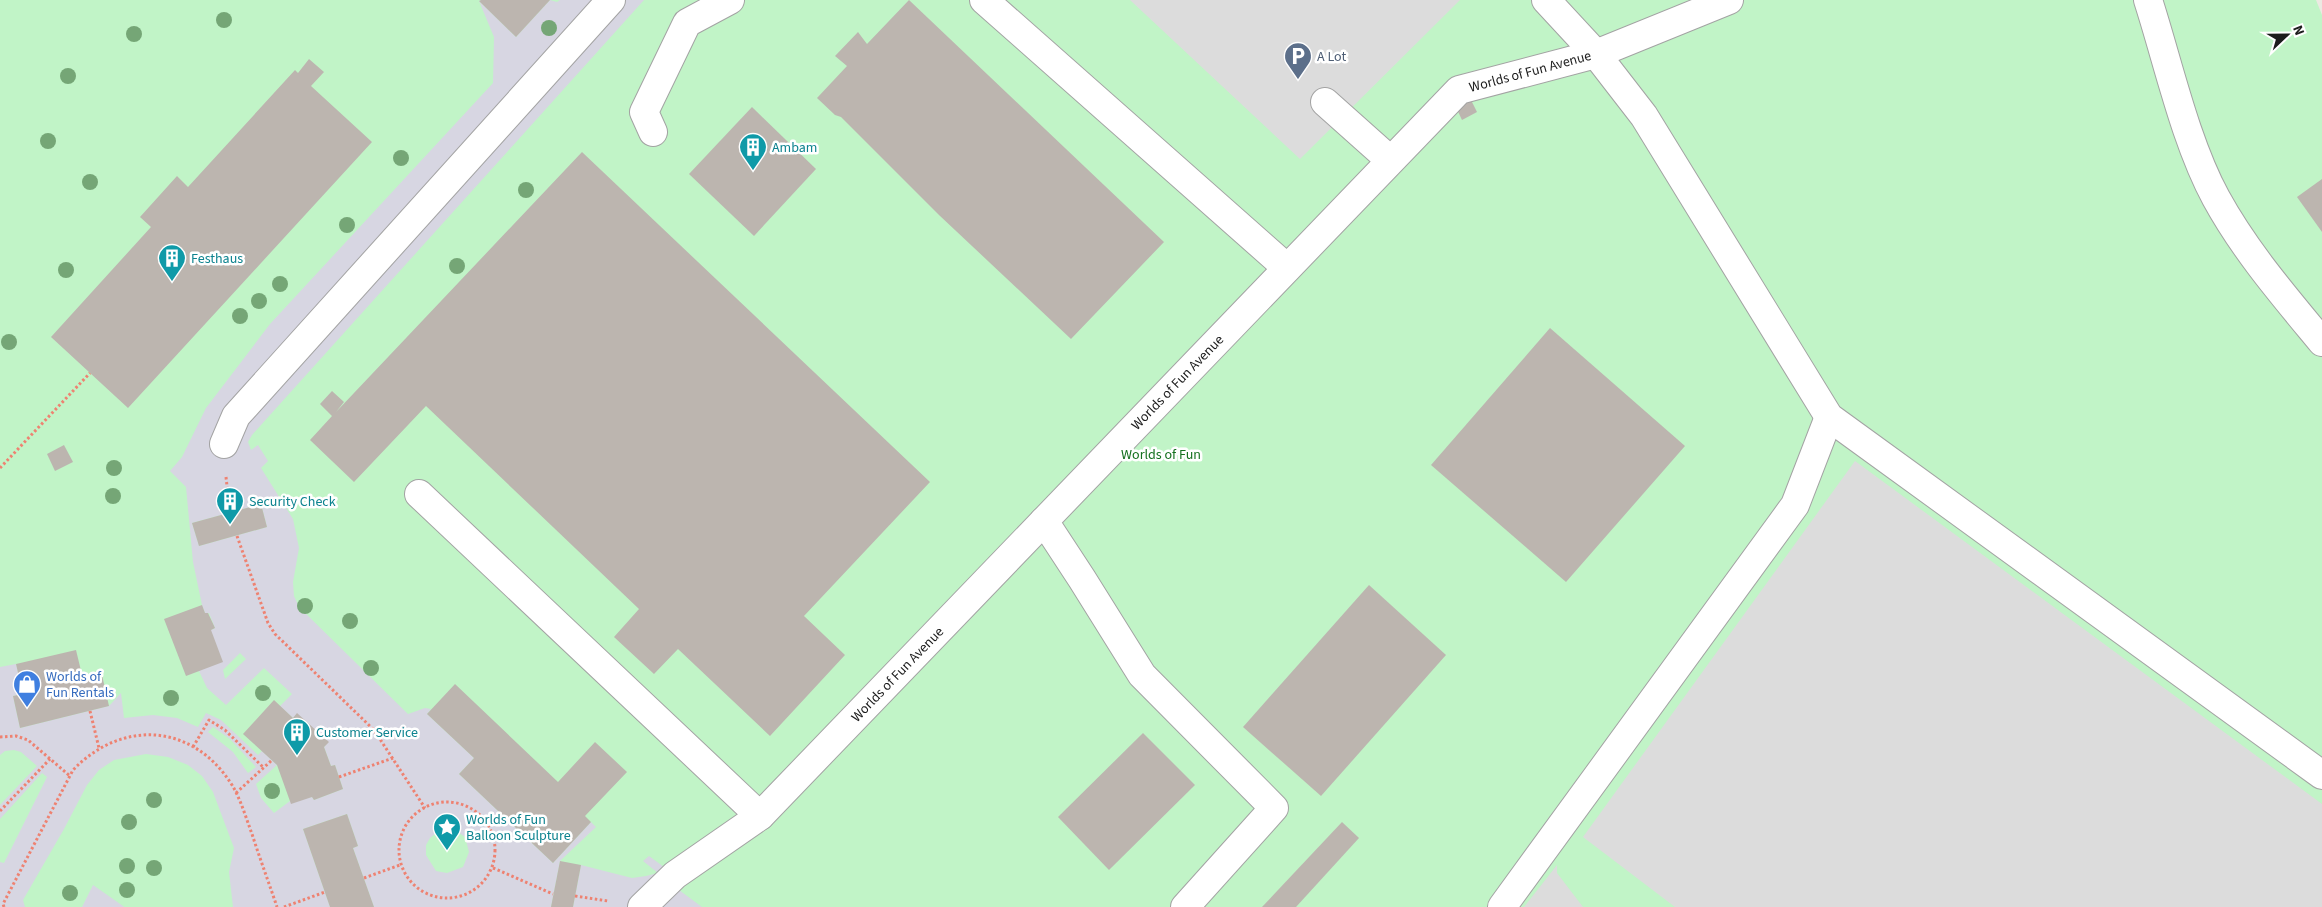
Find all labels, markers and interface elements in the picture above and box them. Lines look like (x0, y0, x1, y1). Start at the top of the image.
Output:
north arrow (2262, 10, 2312, 60)
text: N (2287, 22, 2309, 39)
parking icon: A Lot (1283, 41, 1313, 80)
street label: Worlds of Fun Avenue (1467, 46, 1594, 98)
place label: A Lot (1317, 47, 1346, 67)
building icon: Ambam (738, 132, 768, 171)
place label: Ambam (772, 138, 817, 158)
building icon: Festhaus (157, 243, 187, 282)
place label: Festhaus (191, 249, 243, 269)
street label: Worlds of Fun Avenue (1127, 330, 1229, 435)
park label: Worlds of Fun (1121, 445, 1201, 465)
building icon: Security Check (215, 486, 245, 525)
place label: Security Check (249, 492, 336, 512)
street label: Worlds of Fun Avenue (847, 622, 949, 727)
place label: Worlds of Fun Rentals (46, 667, 114, 703)
shop icon: Worlds of Fun Rentals (12, 669, 42, 708)
building icon: Customer Service (282, 717, 312, 756)
place label: Customer Service (316, 723, 418, 743)
place label: Worlds of Fun Balloon Sculpture (466, 810, 571, 846)
place icon: Worlds of Fun Balloon Sculpture (432, 812, 462, 851)

